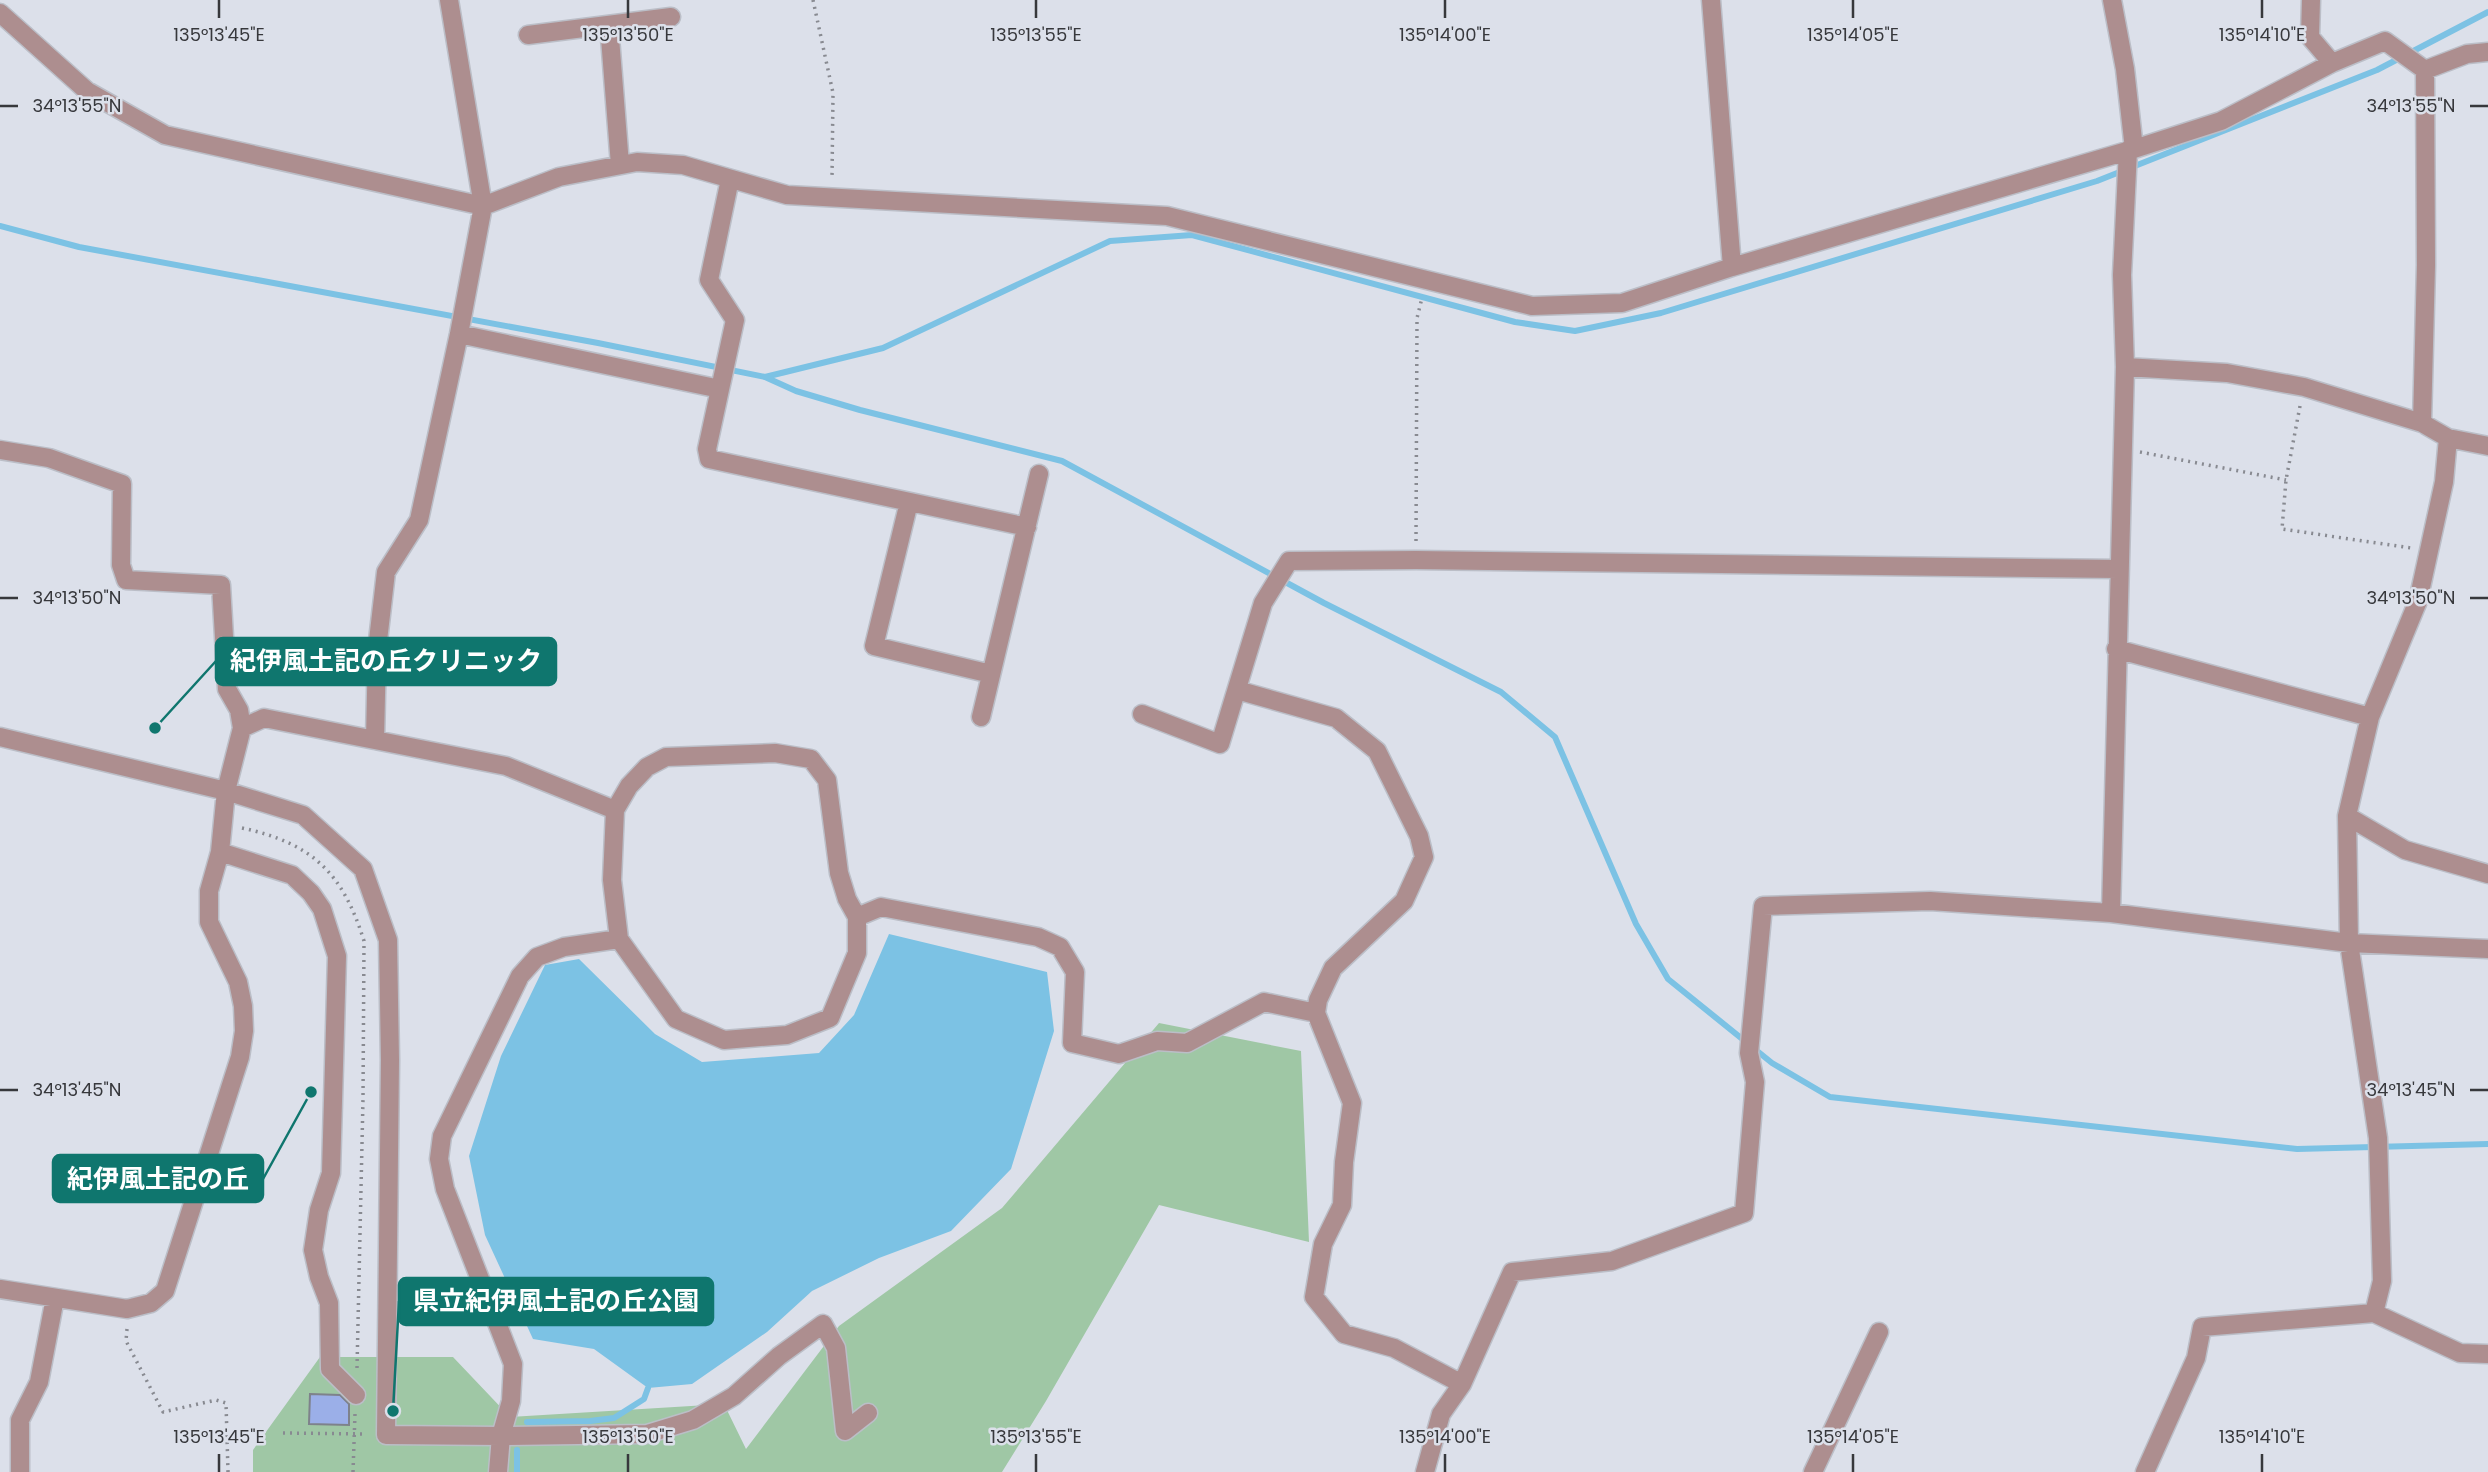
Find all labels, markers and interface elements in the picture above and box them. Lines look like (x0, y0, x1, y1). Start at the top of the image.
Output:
text: 135°13'45"E (173, 22, 265, 47)
text: 135°13'50"E (582, 22, 674, 47)
text: 135°13'55"E (990, 22, 1082, 47)
text: 135°14'00"E (1399, 22, 1491, 47)
text: 135°14'05"E (1807, 22, 1899, 47)
text: 135°14'10"E (2219, 22, 2305, 47)
text: 34°13'55"N (32, 93, 122, 118)
text: 34°13'55"N (2366, 93, 2456, 118)
text: 34°13'50"N (32, 585, 122, 610)
text: 34°13'50"N (2366, 585, 2456, 610)
callout: 紀伊風土記の丘クリニック (216, 638, 556, 685)
text: 紀伊風土記の丘クリニック (230, 643, 542, 679)
text: 34°13'45"N (32, 1077, 122, 1102)
text: 34°13'45"N (2366, 1077, 2456, 1102)
callout: 紀伊風土記の丘 (53, 1155, 263, 1202)
text: 紀伊風土記の丘 (67, 1161, 249, 1197)
callout: 県立紀伊風土記の丘公園 (399, 1278, 713, 1325)
text: 県立紀伊風土記の丘公園 (413, 1283, 699, 1319)
text: 135°13'45"E (173, 1424, 265, 1449)
text: 135°13'50"E (582, 1424, 674, 1449)
text: 135°13'55"E (990, 1424, 1082, 1449)
text: 135°14'00"E (1399, 1424, 1491, 1449)
text: 135°14'05"E (1807, 1424, 1899, 1449)
text: 135°14'10"E (2219, 1424, 2305, 1449)

